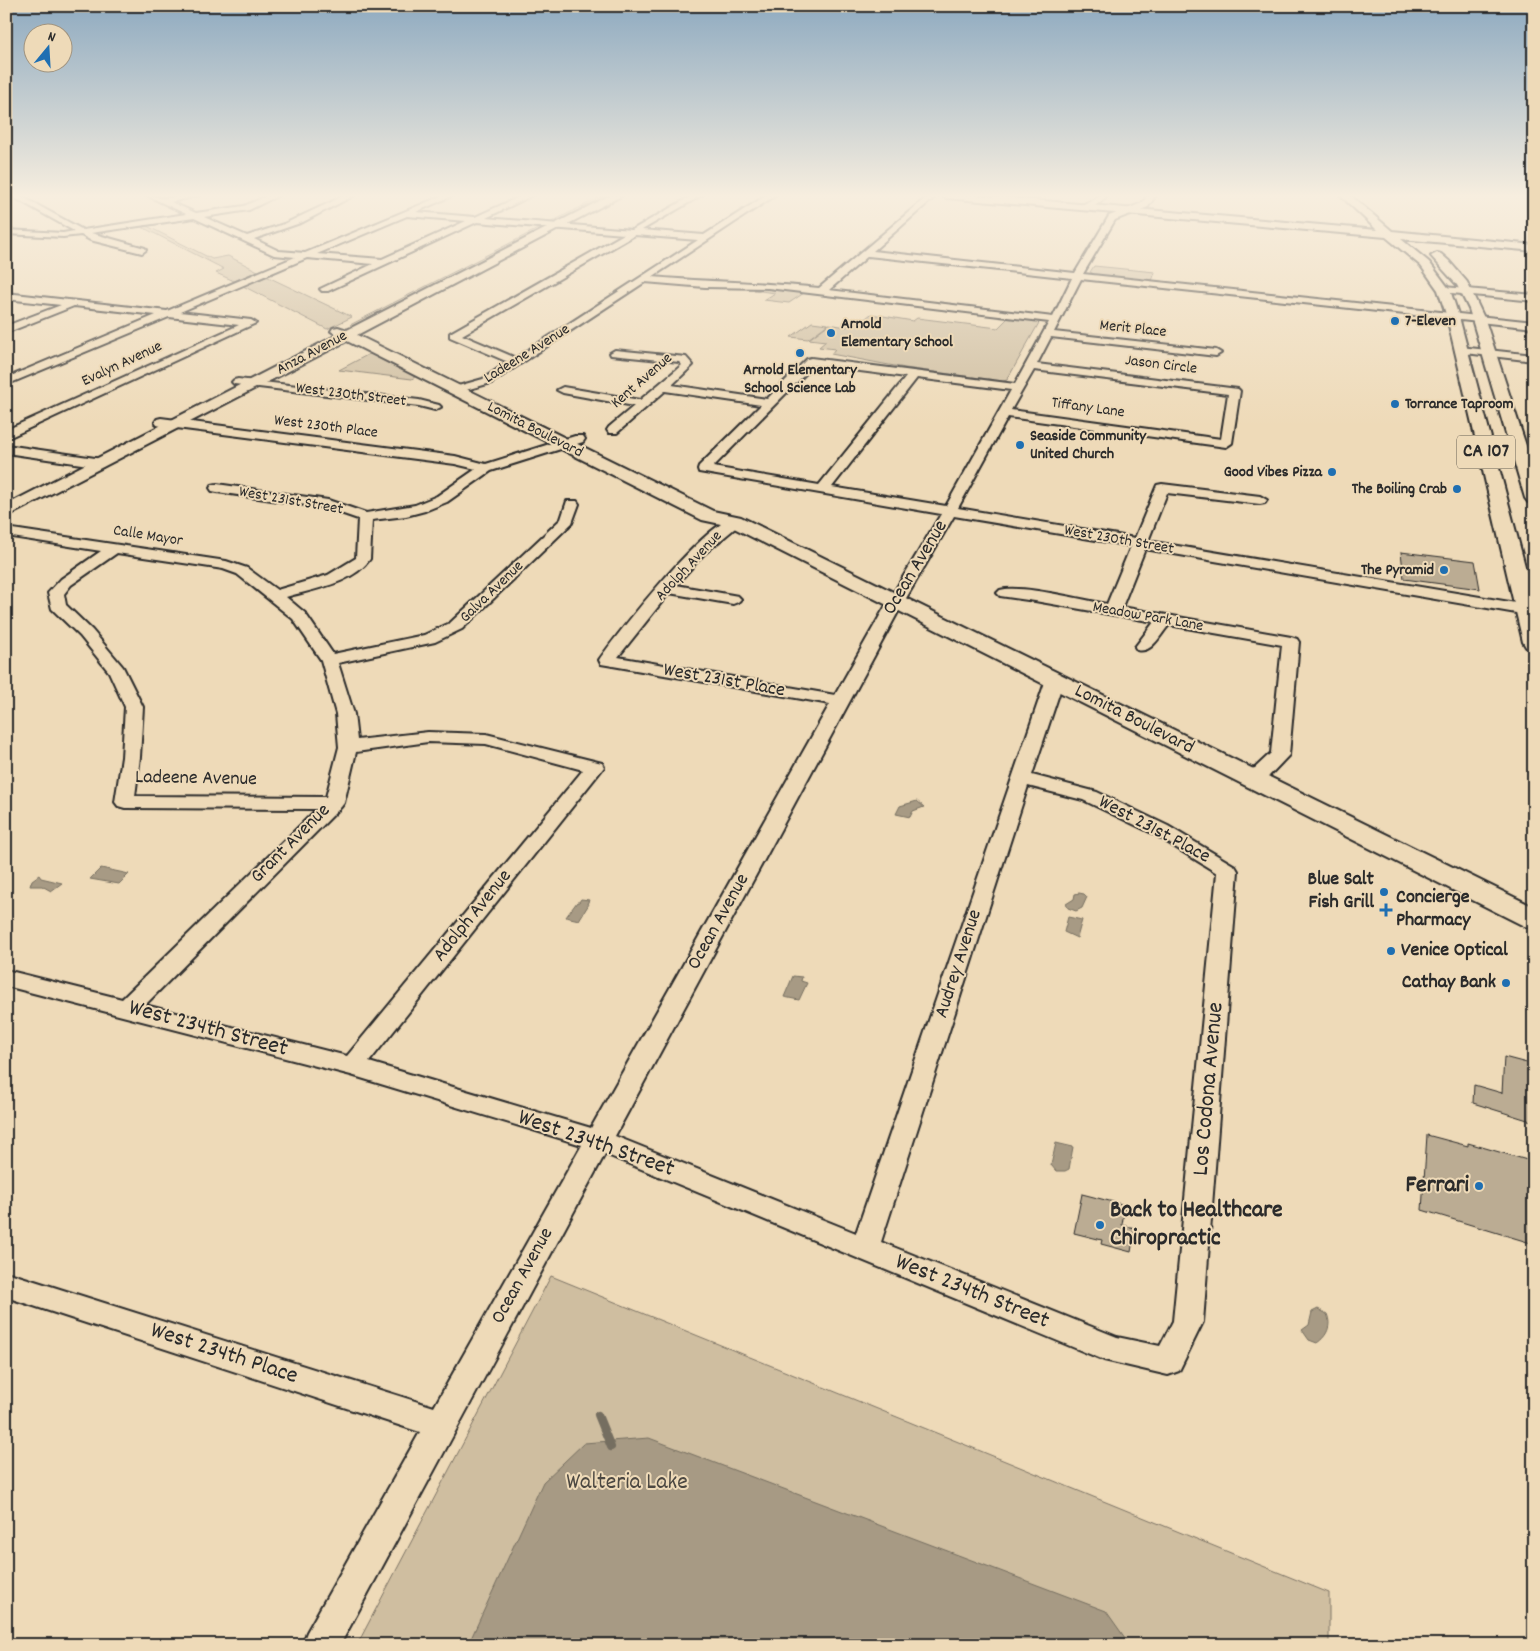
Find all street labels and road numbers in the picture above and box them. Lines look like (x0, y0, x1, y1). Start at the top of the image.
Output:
street label: Merit Place (1099, 314, 1167, 344)
street label: Ladeene Avenue (480, 318, 574, 390)
street label: Anza Avenue (273, 325, 351, 381)
street label: Evalyn Avenue (78, 335, 166, 393)
street label: Kent Avenue (606, 348, 678, 414)
street label: Jason Circle (1124, 349, 1198, 381)
street label: West 230th Street (294, 377, 408, 413)
street label: Tiffany Lane (1050, 391, 1126, 425)
street label: Lomita Boulevard (483, 396, 587, 464)
street label: West 230th Place (273, 409, 379, 445)
road number: CA 107 (1457, 436, 1515, 468)
street label: West 231st Street (237, 481, 345, 521)
street label: Ocean Avenue (877, 515, 955, 621)
street label: Calle Mayor (112, 519, 184, 553)
street label: West 230th Street (1062, 519, 1176, 561)
street label: Adolph Avenue (650, 525, 728, 607)
street label: Galva Avenue (455, 556, 529, 628)
street label: Meadow Park Lane (1091, 596, 1205, 638)
street label: West 231st Place (661, 657, 787, 706)
street label: Lomita Boulevard (1069, 678, 1199, 762)
street label: Ladeene Avenue (135, 764, 257, 794)
street label: West 231st Place (1093, 789, 1215, 871)
street label: Grant Avenue (245, 798, 337, 890)
street label: Adolph Avenue (427, 864, 519, 968)
street label: Ocean Avenue (681, 869, 757, 975)
street label: Audrey Avenue (928, 906, 990, 1022)
street label: West 234th Street (125, 991, 292, 1067)
street label: Los Codona Avenue (1184, 1001, 1234, 1177)
street label: West 234th Street (513, 1101, 679, 1187)
street label: Ocean Avenue (485, 1223, 561, 1329)
street label: West 234th Street (890, 1246, 1054, 1338)
street label: West 234th Place (146, 1314, 302, 1394)

